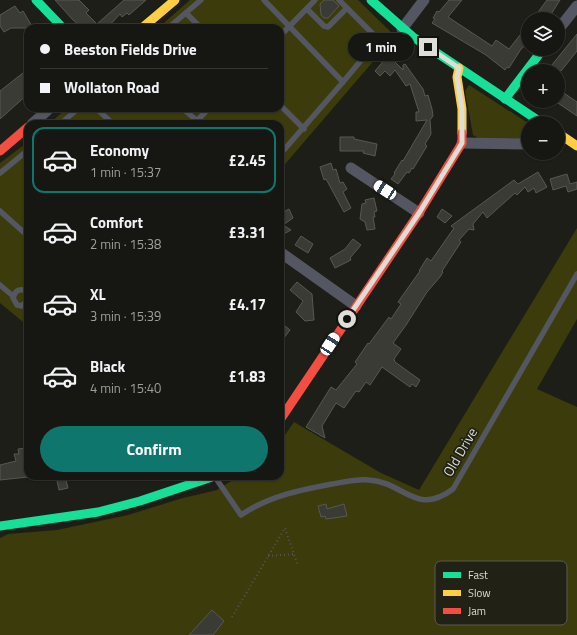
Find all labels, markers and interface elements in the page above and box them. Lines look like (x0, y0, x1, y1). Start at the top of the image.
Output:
map controls (521, 12, 565, 160)
button: layers (521, 12, 565, 56)
callout: 1 min (348, 33, 414, 61)
text: 1 min (365, 37, 397, 57)
text: Beeston Fields Drive (64, 38, 197, 61)
route end (419, 38, 437, 56)
button: + (521, 64, 565, 108)
text: Wollaton Road (64, 76, 160, 99)
button: − (521, 116, 565, 160)
text: Economy (90, 139, 149, 162)
icon: car (42, 142, 78, 178)
text: £2.45 (229, 149, 266, 172)
text: 1 min · 15:37 (90, 162, 161, 182)
car (372, 178, 398, 202)
text: Comfort (90, 211, 143, 234)
icon: car (42, 214, 78, 250)
text: £3.31 (229, 221, 266, 244)
text: 2 min · 15:38 (90, 234, 161, 254)
text: XL (90, 283, 106, 306)
icon: car (42, 286, 78, 322)
text: £4.17 (229, 293, 266, 316)
text: 3 min · 15:39 (90, 306, 161, 326)
route start (338, 310, 356, 328)
car (318, 331, 342, 357)
text: Black (90, 355, 125, 378)
icon: car (42, 358, 78, 394)
text: £1.83 (229, 365, 266, 388)
text: 4 min · 15:40 (90, 378, 161, 398)
street label: Old Drive (437, 423, 482, 480)
button: Confirm (40, 426, 268, 472)
legend (435, 561, 567, 625)
text: Fast (468, 567, 488, 583)
text: Slow (468, 585, 491, 601)
text: Jam (468, 603, 486, 619)

